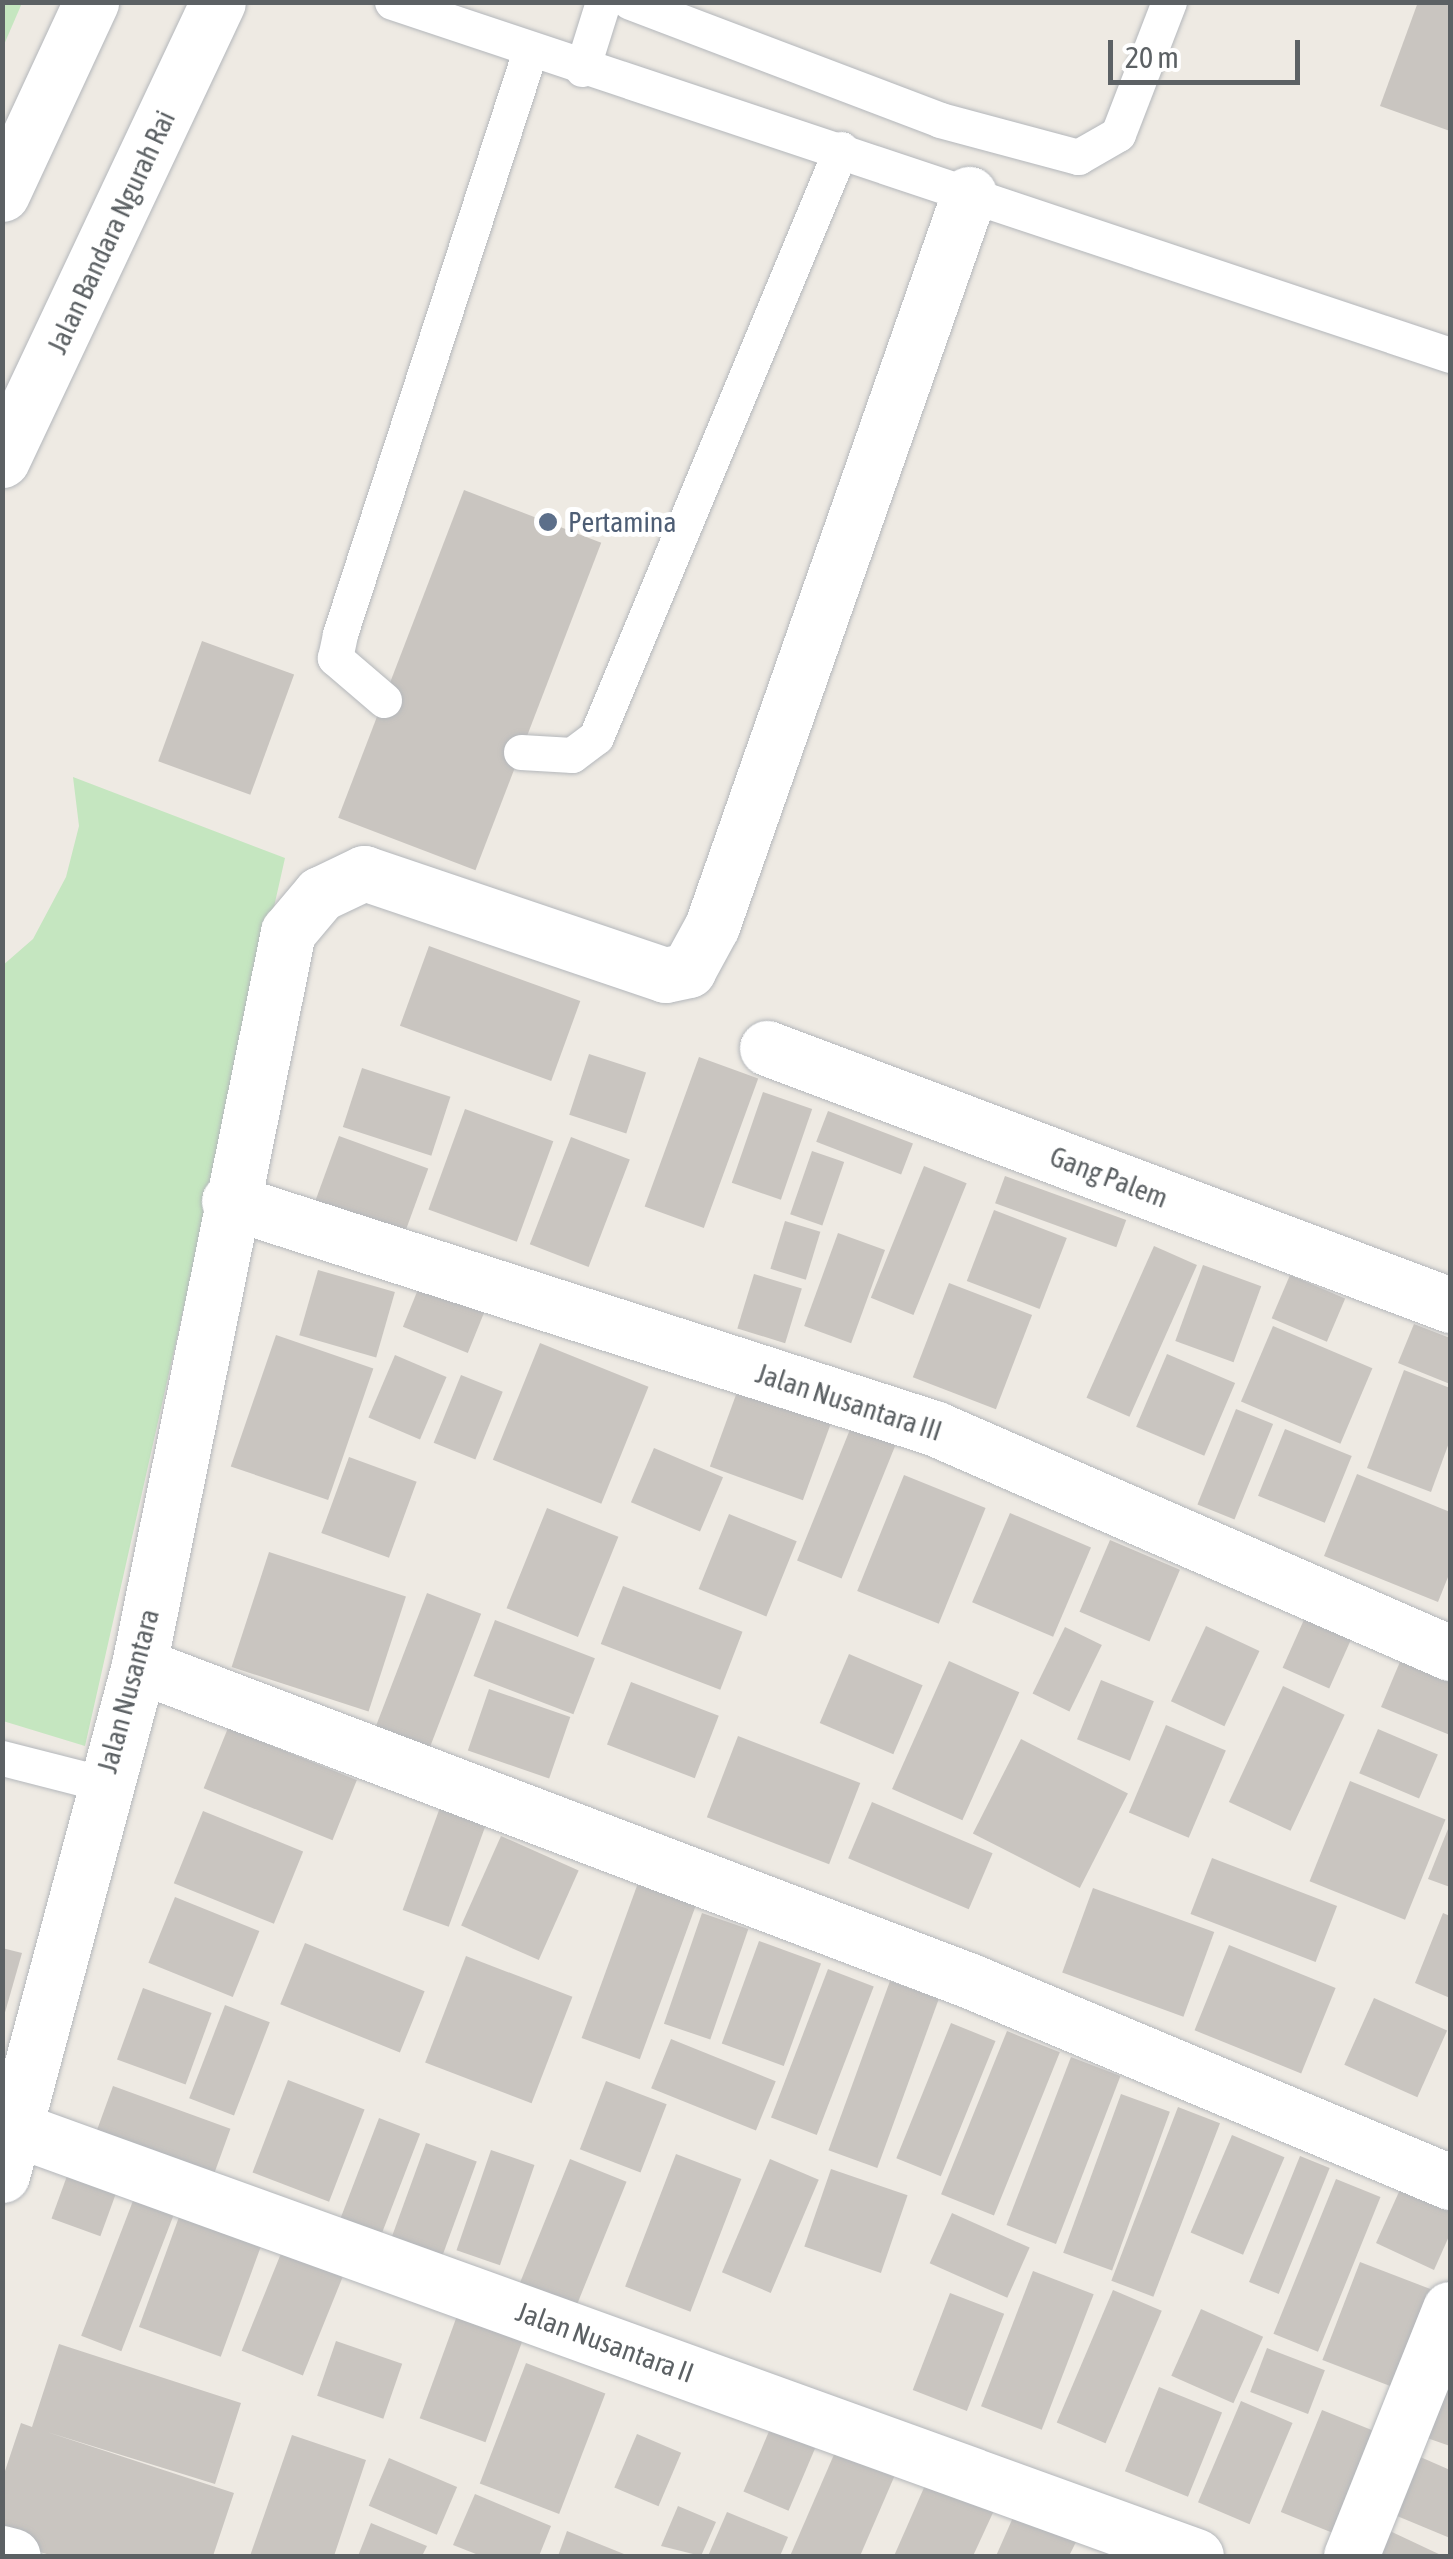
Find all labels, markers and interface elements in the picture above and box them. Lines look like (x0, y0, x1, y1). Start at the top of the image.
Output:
scale bar (1113, 20, 1306, 82)
text: 20 m (1125, 40, 1179, 74)
street label: Jalan Bandara Ngurah Rai (40, 105, 182, 359)
place label: Pertamina (568, 505, 676, 539)
marker: Pertamina (537, 511, 559, 533)
street label: Gang Palem (1045, 1139, 1173, 1215)
street label: Jalan Nusantara III (752, 1356, 946, 1448)
street label: Jalan Nusantara (90, 1605, 166, 1777)
street label: Jalan Nusantara II (512, 2294, 698, 2390)

